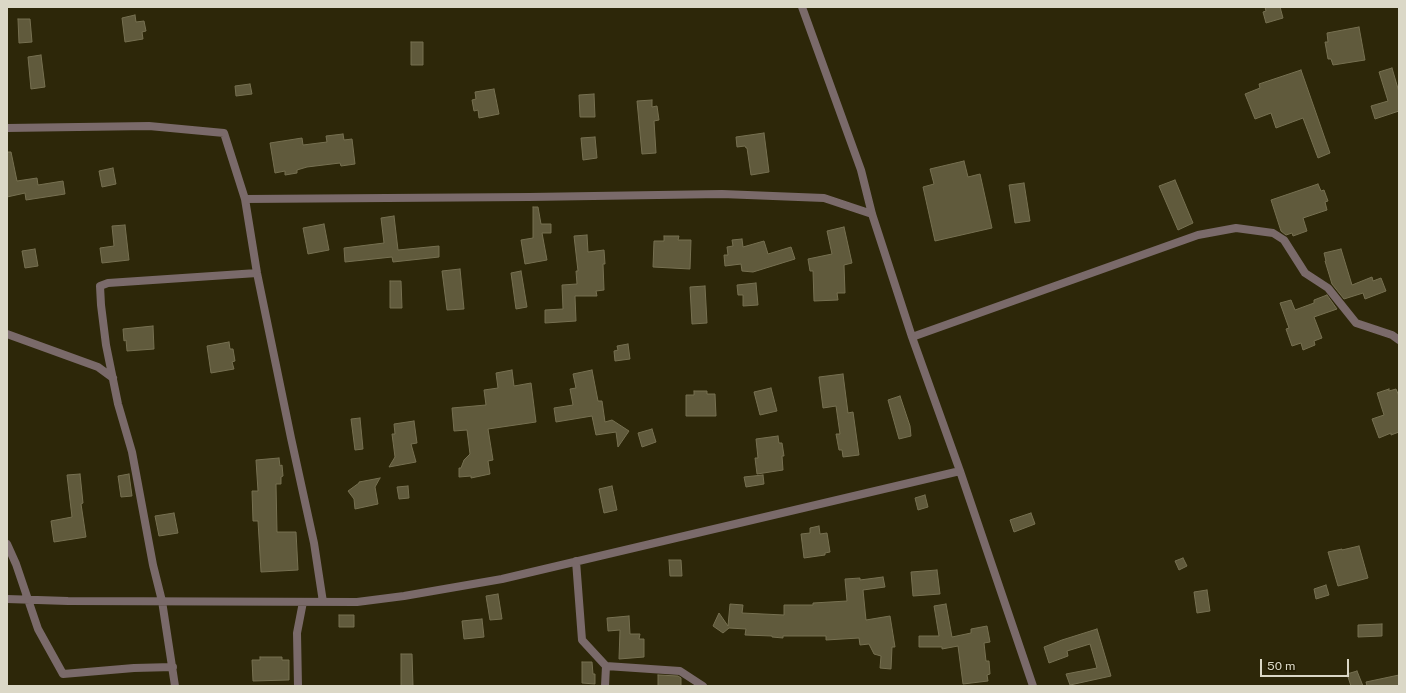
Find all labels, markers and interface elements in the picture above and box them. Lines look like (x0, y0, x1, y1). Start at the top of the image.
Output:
scale bar (1262, 651, 1351, 677)
text: 50 m (1267, 659, 1295, 673)

